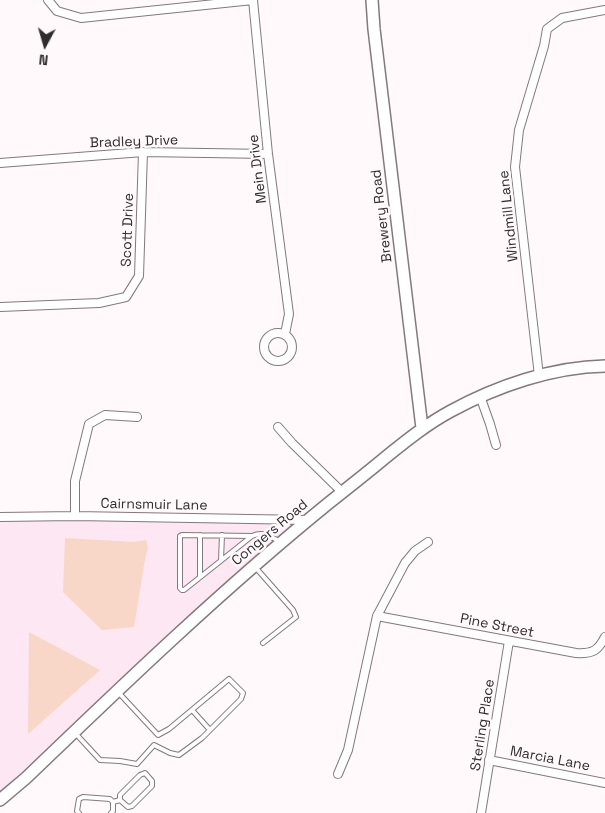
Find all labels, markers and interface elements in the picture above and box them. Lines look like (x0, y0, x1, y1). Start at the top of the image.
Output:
north arrow (20, 20, 70, 70)
text: N (38, 50, 49, 69)
street label: Bradley Drive (89, 132, 179, 152)
street label: Mein Drive (245, 133, 271, 205)
street label: Brewery Road (368, 169, 396, 263)
street label: Windmill Lane (496, 169, 522, 263)
street label: Scott Drive (118, 193, 138, 267)
street label: Cairnsmuir Lane (100, 496, 208, 514)
street label: Congers Road (229, 496, 311, 570)
street label: Pine Street (459, 611, 535, 641)
street label: Sterling Place (467, 678, 499, 772)
street label: Marcia Lane (509, 743, 591, 775)

